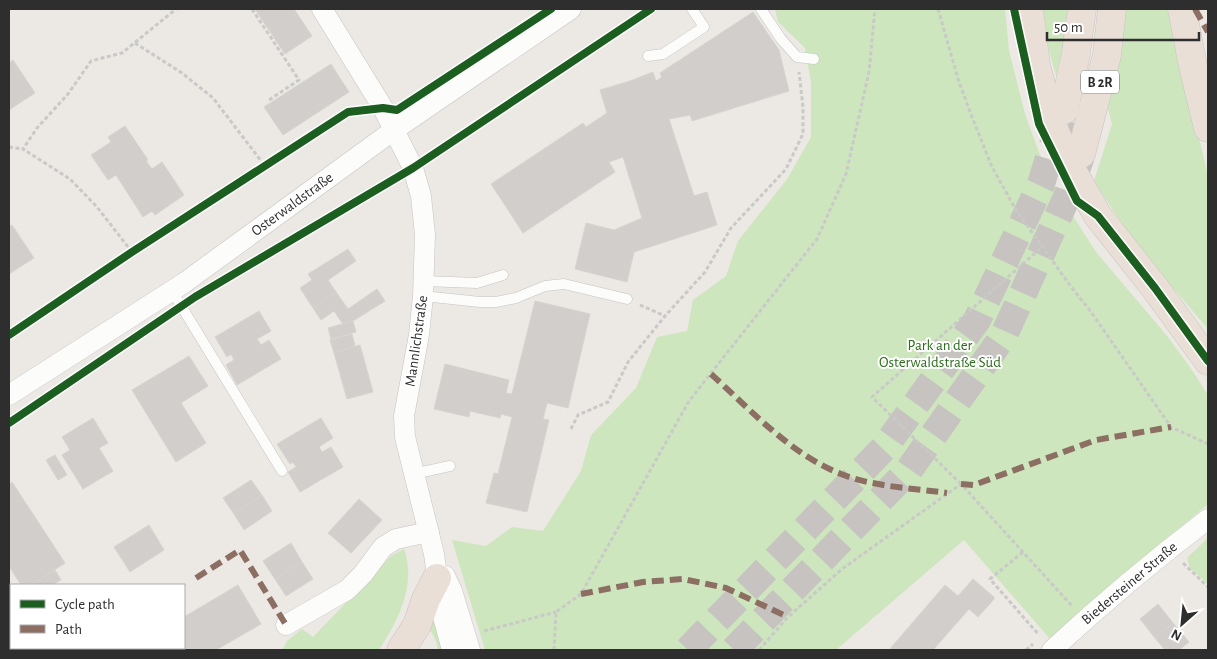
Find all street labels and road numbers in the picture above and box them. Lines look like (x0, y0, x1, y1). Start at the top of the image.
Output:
road number: B 2R (1081, 70, 1119, 94)
street label: Osterwaldstraße (249, 170, 336, 239)
street label: Mannlichstraße (403, 294, 430, 388)
street label: Biedersteiner Straße (1079, 539, 1180, 628)

